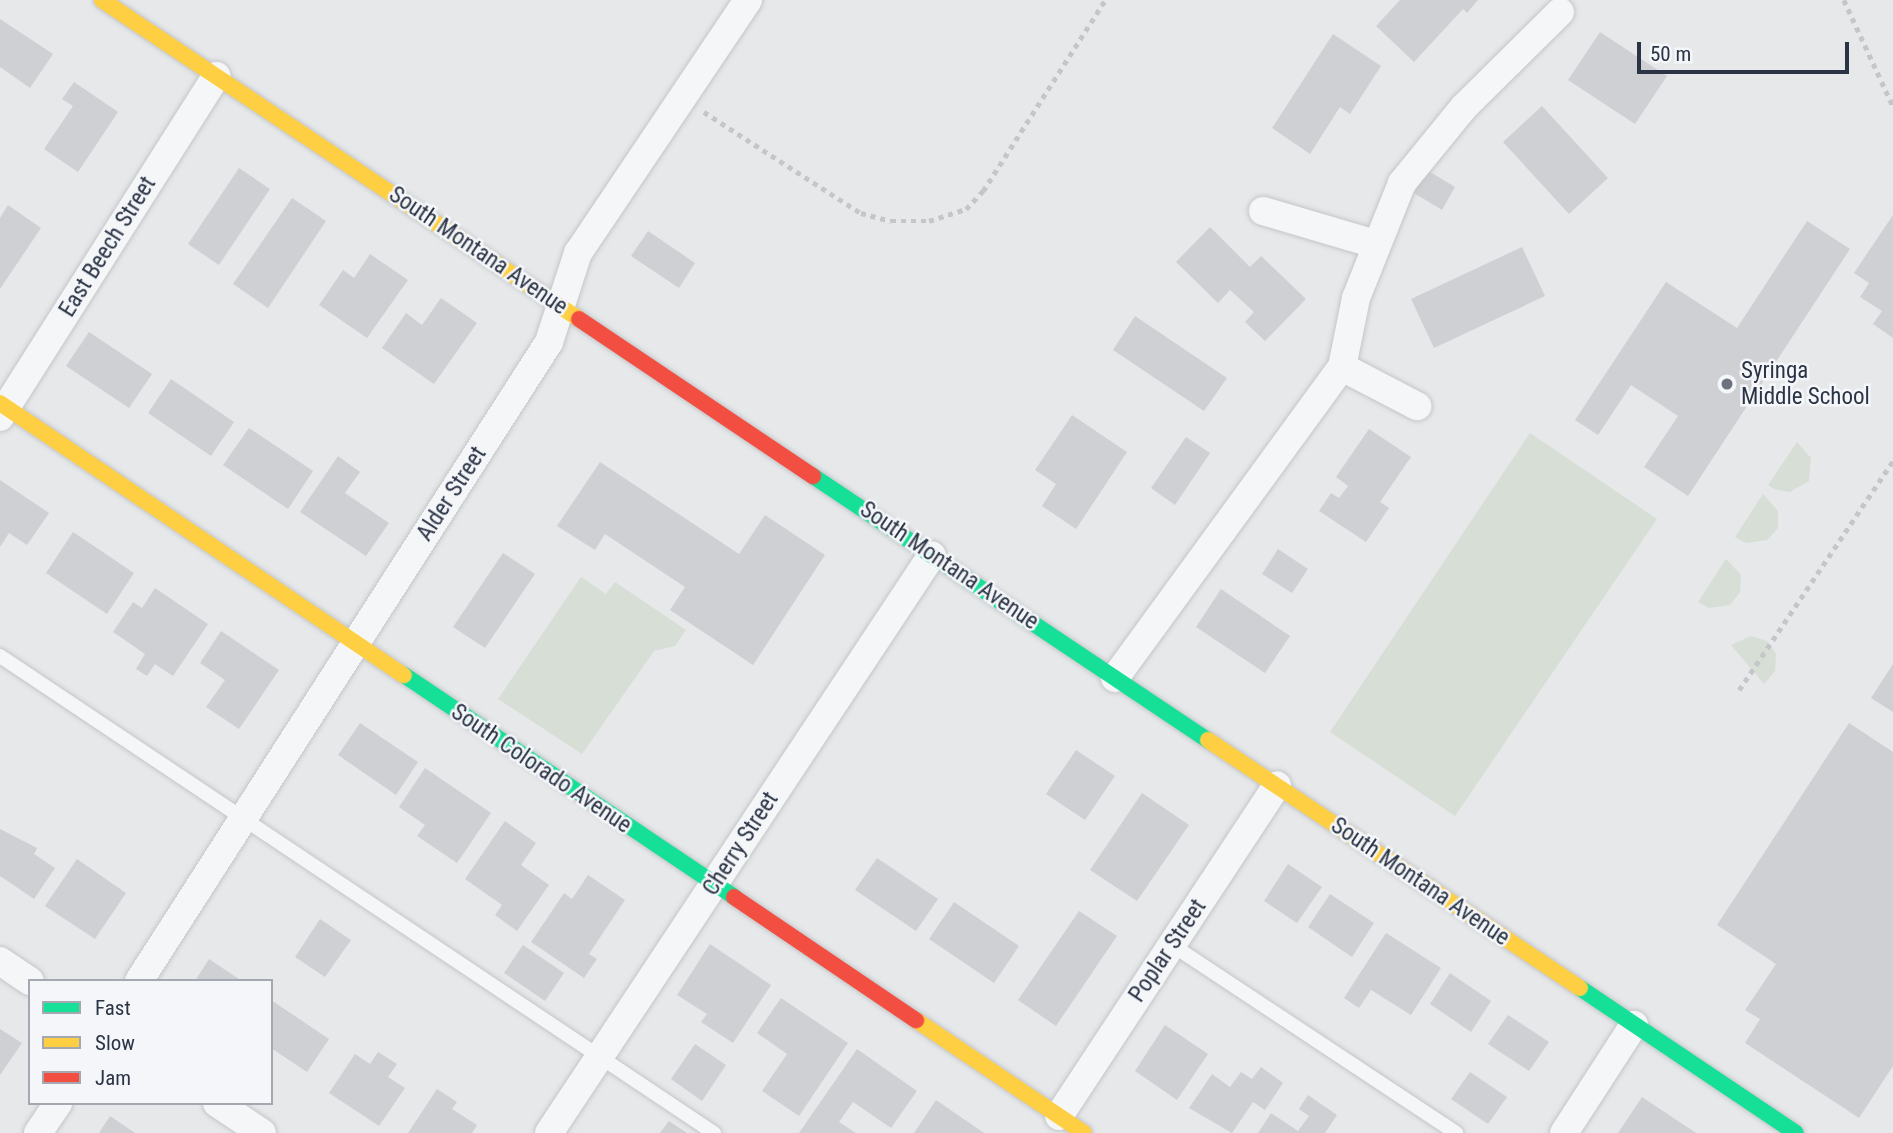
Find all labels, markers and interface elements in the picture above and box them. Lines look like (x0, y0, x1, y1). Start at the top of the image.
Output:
scale bar (1641, 28, 1853, 72)
text: 50 m (1650, 42, 1691, 66)
street label: East Beech Street (54, 172, 162, 322)
street label: South Montana Avenue (384, 181, 572, 321)
place label: Syringa Middle School (1741, 357, 1870, 411)
marker: Syringa Middle School (1719, 376, 1735, 392)
street label: Alder Street (411, 442, 493, 546)
street label: South Montana Avenue (855, 496, 1043, 636)
street label: South Colorado Avenue (446, 699, 636, 839)
street label: Cherry Street (697, 787, 785, 901)
street label: South Montana Avenue (1326, 812, 1514, 952)
street label: Poplar Street (1124, 894, 1212, 1008)
legend (28, 979, 273, 1105)
text: Fast (95, 996, 131, 1020)
text: Slow (95, 1031, 135, 1055)
text: Jam (95, 1066, 131, 1090)

